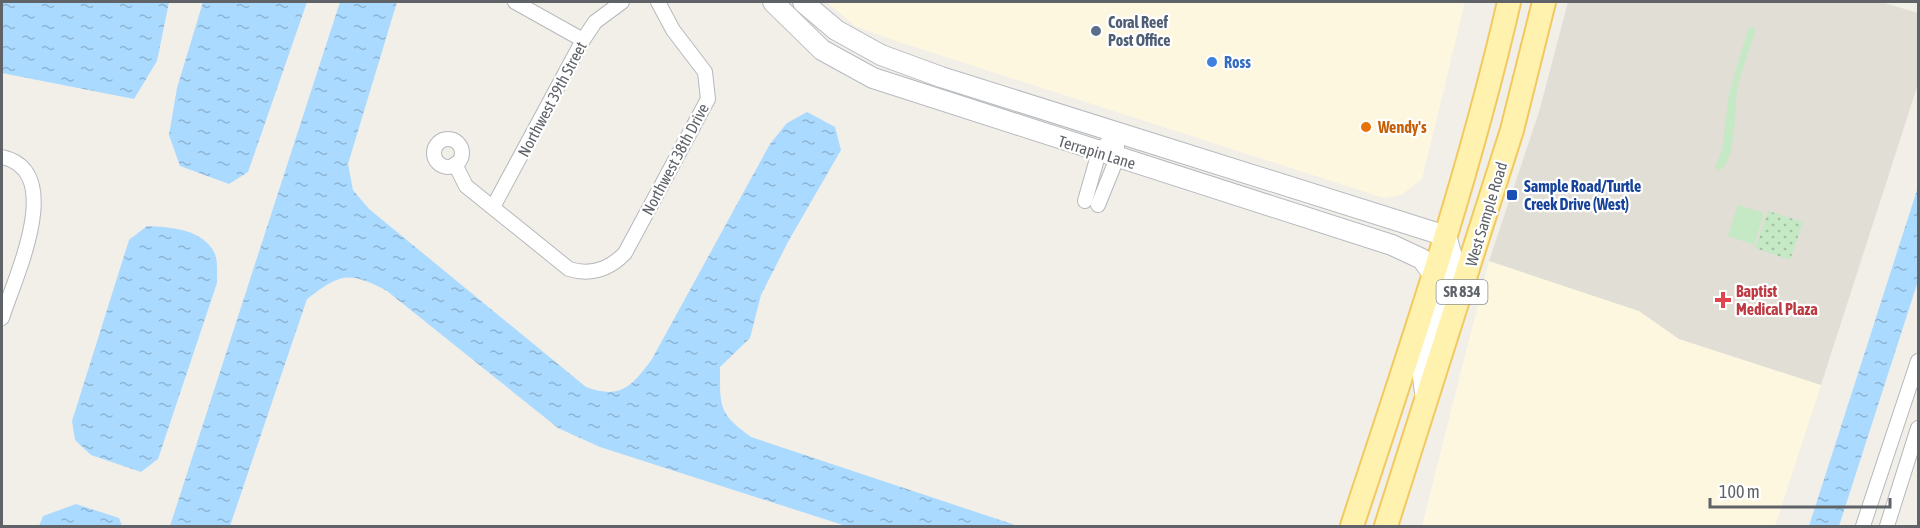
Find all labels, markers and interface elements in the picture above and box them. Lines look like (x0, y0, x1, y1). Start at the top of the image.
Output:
place label: Coral Reef Post Office (1108, 13, 1171, 49)
marker: Coral Reef Post Office (1089, 24, 1103, 38)
street label: Northwest 39th Street (514, 38, 590, 160)
place label: Ross (1224, 53, 1251, 71)
marker: Ross (1205, 55, 1219, 69)
street label: Northwest 38th Drive (638, 100, 712, 218)
place label: Wendy's (1377, 118, 1427, 136)
marker: Wendy's (1359, 120, 1373, 134)
street label: Terrapin Lane (1056, 132, 1138, 173)
street label: West Sample Road (1462, 160, 1511, 269)
place label: Sample Road/Turtle Creek Drive (West) (1524, 177, 1641, 213)
marker: Sample Road/Turtle Creek Drive (West) (1505, 188, 1519, 202)
road number: SR 834 (1436, 280, 1488, 304)
place label: Baptist Medical Plaza (1736, 282, 1818, 318)
marker: Baptist Medical Plaza (1714, 291, 1732, 309)
scale bar (1710, 471, 1890, 509)
text: 100 m (1719, 481, 1760, 502)

